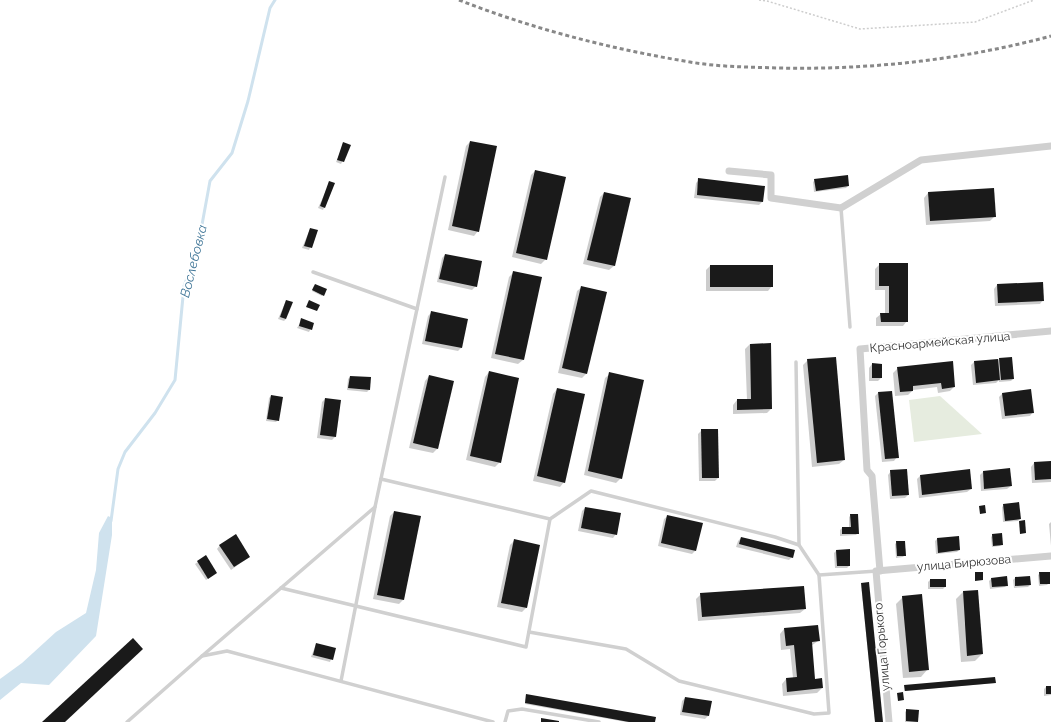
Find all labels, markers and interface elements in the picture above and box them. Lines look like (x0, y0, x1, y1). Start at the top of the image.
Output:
water label: Вослебовка (177, 223, 210, 299)
street label: Красноармейская улица (869, 329, 1011, 355)
street label: улица Бирюзова (916, 552, 1012, 574)
street label: улица Горького (871, 602, 893, 692)

